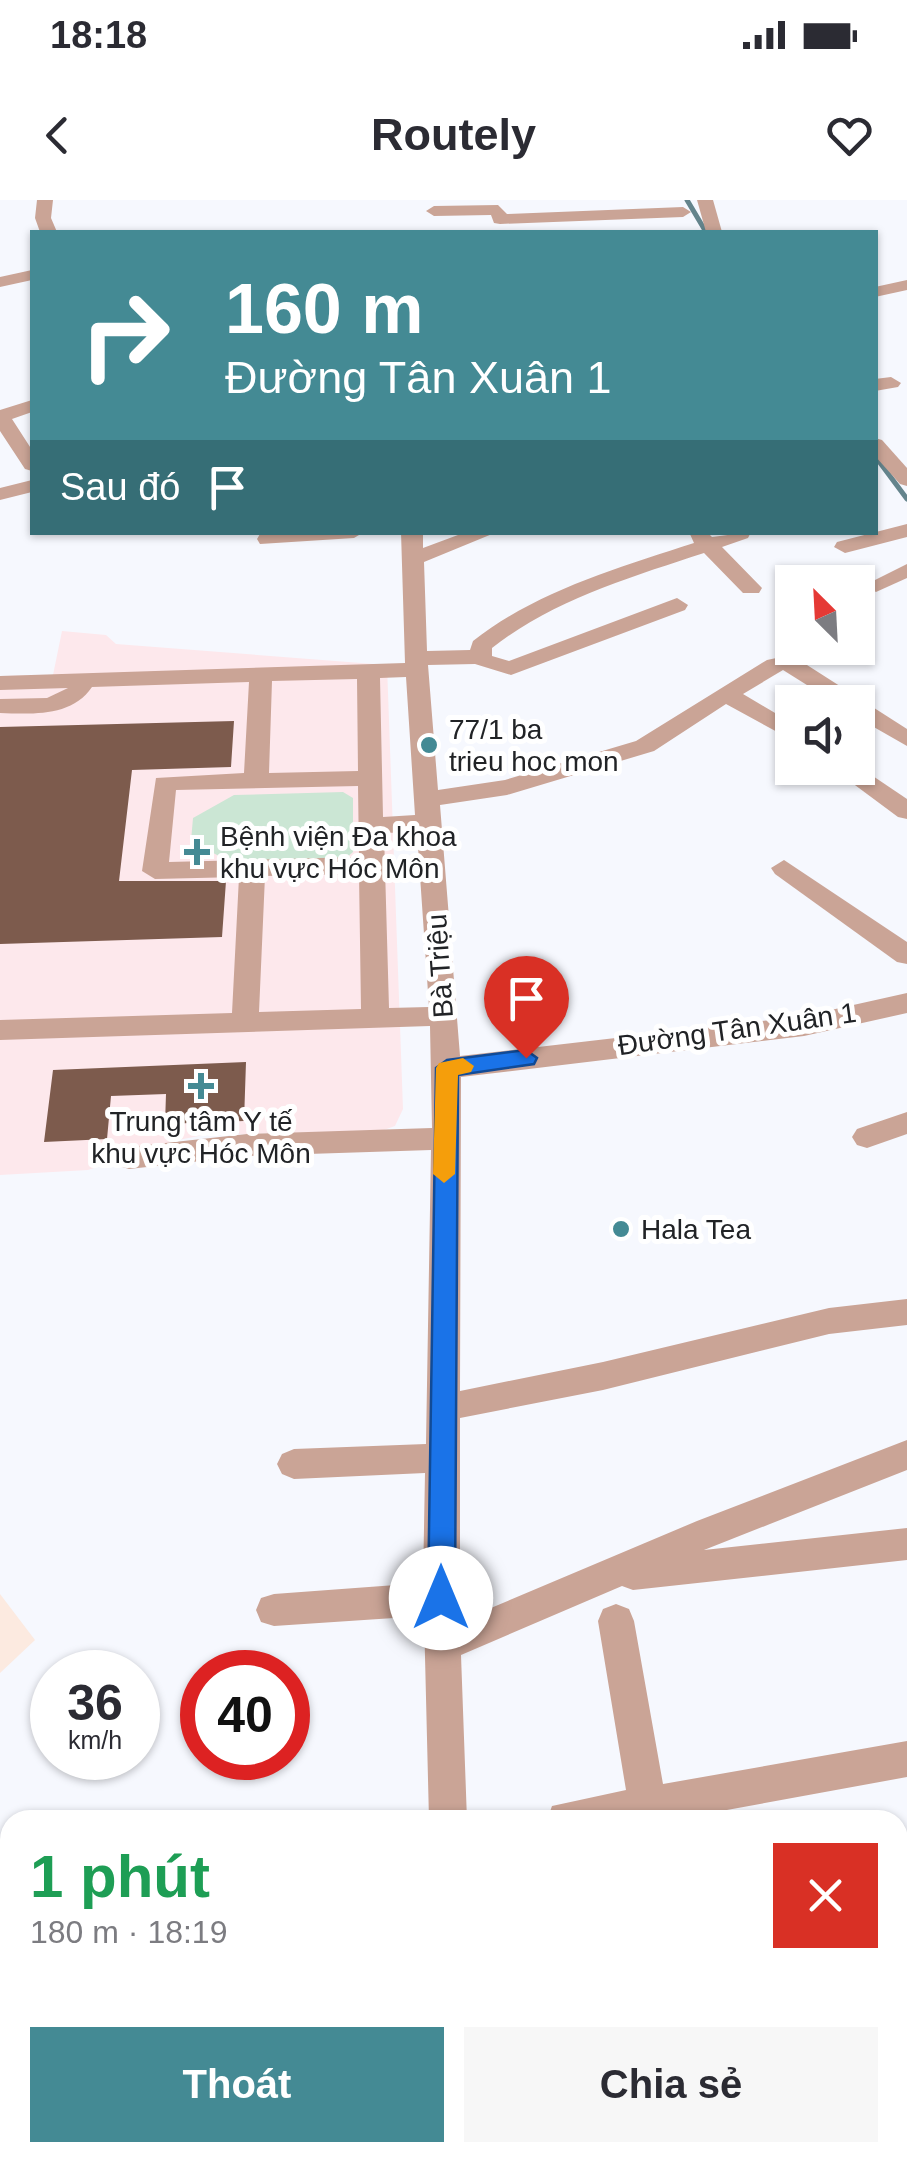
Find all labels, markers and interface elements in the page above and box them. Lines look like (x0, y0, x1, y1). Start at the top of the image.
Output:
text: 18:18 (50, 14, 147, 56)
icon: back (30, 108, 85, 163)
icon: heart (822, 108, 877, 163)
text: Routely (371, 109, 536, 160)
icon: right (60, 270, 190, 400)
text: 160 m (225, 270, 423, 348)
text: Đường Tân Xuân 1 (225, 352, 612, 403)
icon: arrive (200, 460, 255, 515)
text: Sau đó (60, 466, 180, 508)
north arrow (775, 565, 875, 665)
map controls (775, 565, 875, 785)
button: sound (775, 685, 875, 785)
place label: 77/1 ba trieu hoc mon (449, 714, 619, 777)
marker: 77/1 ba trieu hoc mon (418, 734, 440, 756)
place label: Bệnh viện Đa khoa khu vực Hóc Môn (220, 821, 457, 884)
marker: Bệnh viện Đa khoa khu vực Hóc Môn (184, 839, 210, 865)
street label: Bà Triệu (421, 913, 459, 1019)
pin (484, 956, 569, 1059)
icon: arrive (499, 971, 554, 1026)
street label: Đường Tân Xuân 1 (616, 997, 858, 1061)
marker: Trung tâm Y tế khu vực Hóc Môn (188, 1073, 214, 1099)
place label: Trung tâm Y tế khu vực Hóc Môn (91, 1106, 311, 1169)
place label: Hala Tea (641, 1214, 751, 1245)
marker: Hala Tea (610, 1218, 632, 1240)
position arrow (389, 1546, 493, 1650)
speed limit sign: 40 (180, 1650, 310, 1780)
text: 36 (67, 1675, 123, 1731)
text: km/h (68, 1726, 122, 1754)
text: 1 phút (30, 1843, 210, 1910)
button: close (773, 1843, 878, 1948)
text: 180 m · 18:19 (30, 1914, 227, 1950)
button: Thoát (30, 2027, 444, 2142)
button: Chia sẻ (464, 2027, 878, 2142)

